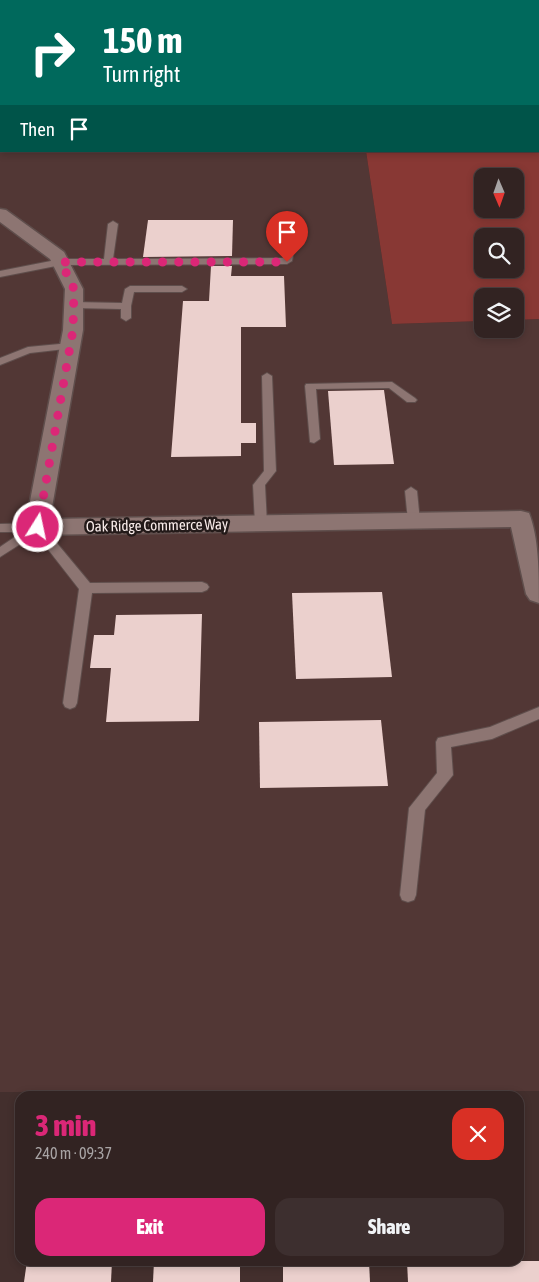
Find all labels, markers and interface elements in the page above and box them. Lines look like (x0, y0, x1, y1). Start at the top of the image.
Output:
icon: right (20, 20, 85, 85)
text: 150 m (103, 20, 182, 60)
text: Turn right (103, 61, 180, 87)
icon: arrive (65, 115, 93, 143)
text: Then (20, 118, 55, 140)
north arrow (474, 168, 524, 218)
map controls (474, 168, 524, 338)
pin (266, 211, 308, 262)
icon: arrive (273, 218, 301, 246)
button: search (474, 228, 524, 278)
button: layers (474, 288, 524, 338)
position arrow (11, 500, 63, 552)
street label: Oak Ridge Commerce Way (86, 515, 228, 535)
text: 3 min (35, 1108, 96, 1142)
button: close (452, 1108, 504, 1160)
text: 240 m · 09:37 (35, 1144, 112, 1162)
button: Exit (35, 1198, 265, 1256)
button: Share (275, 1198, 504, 1256)

